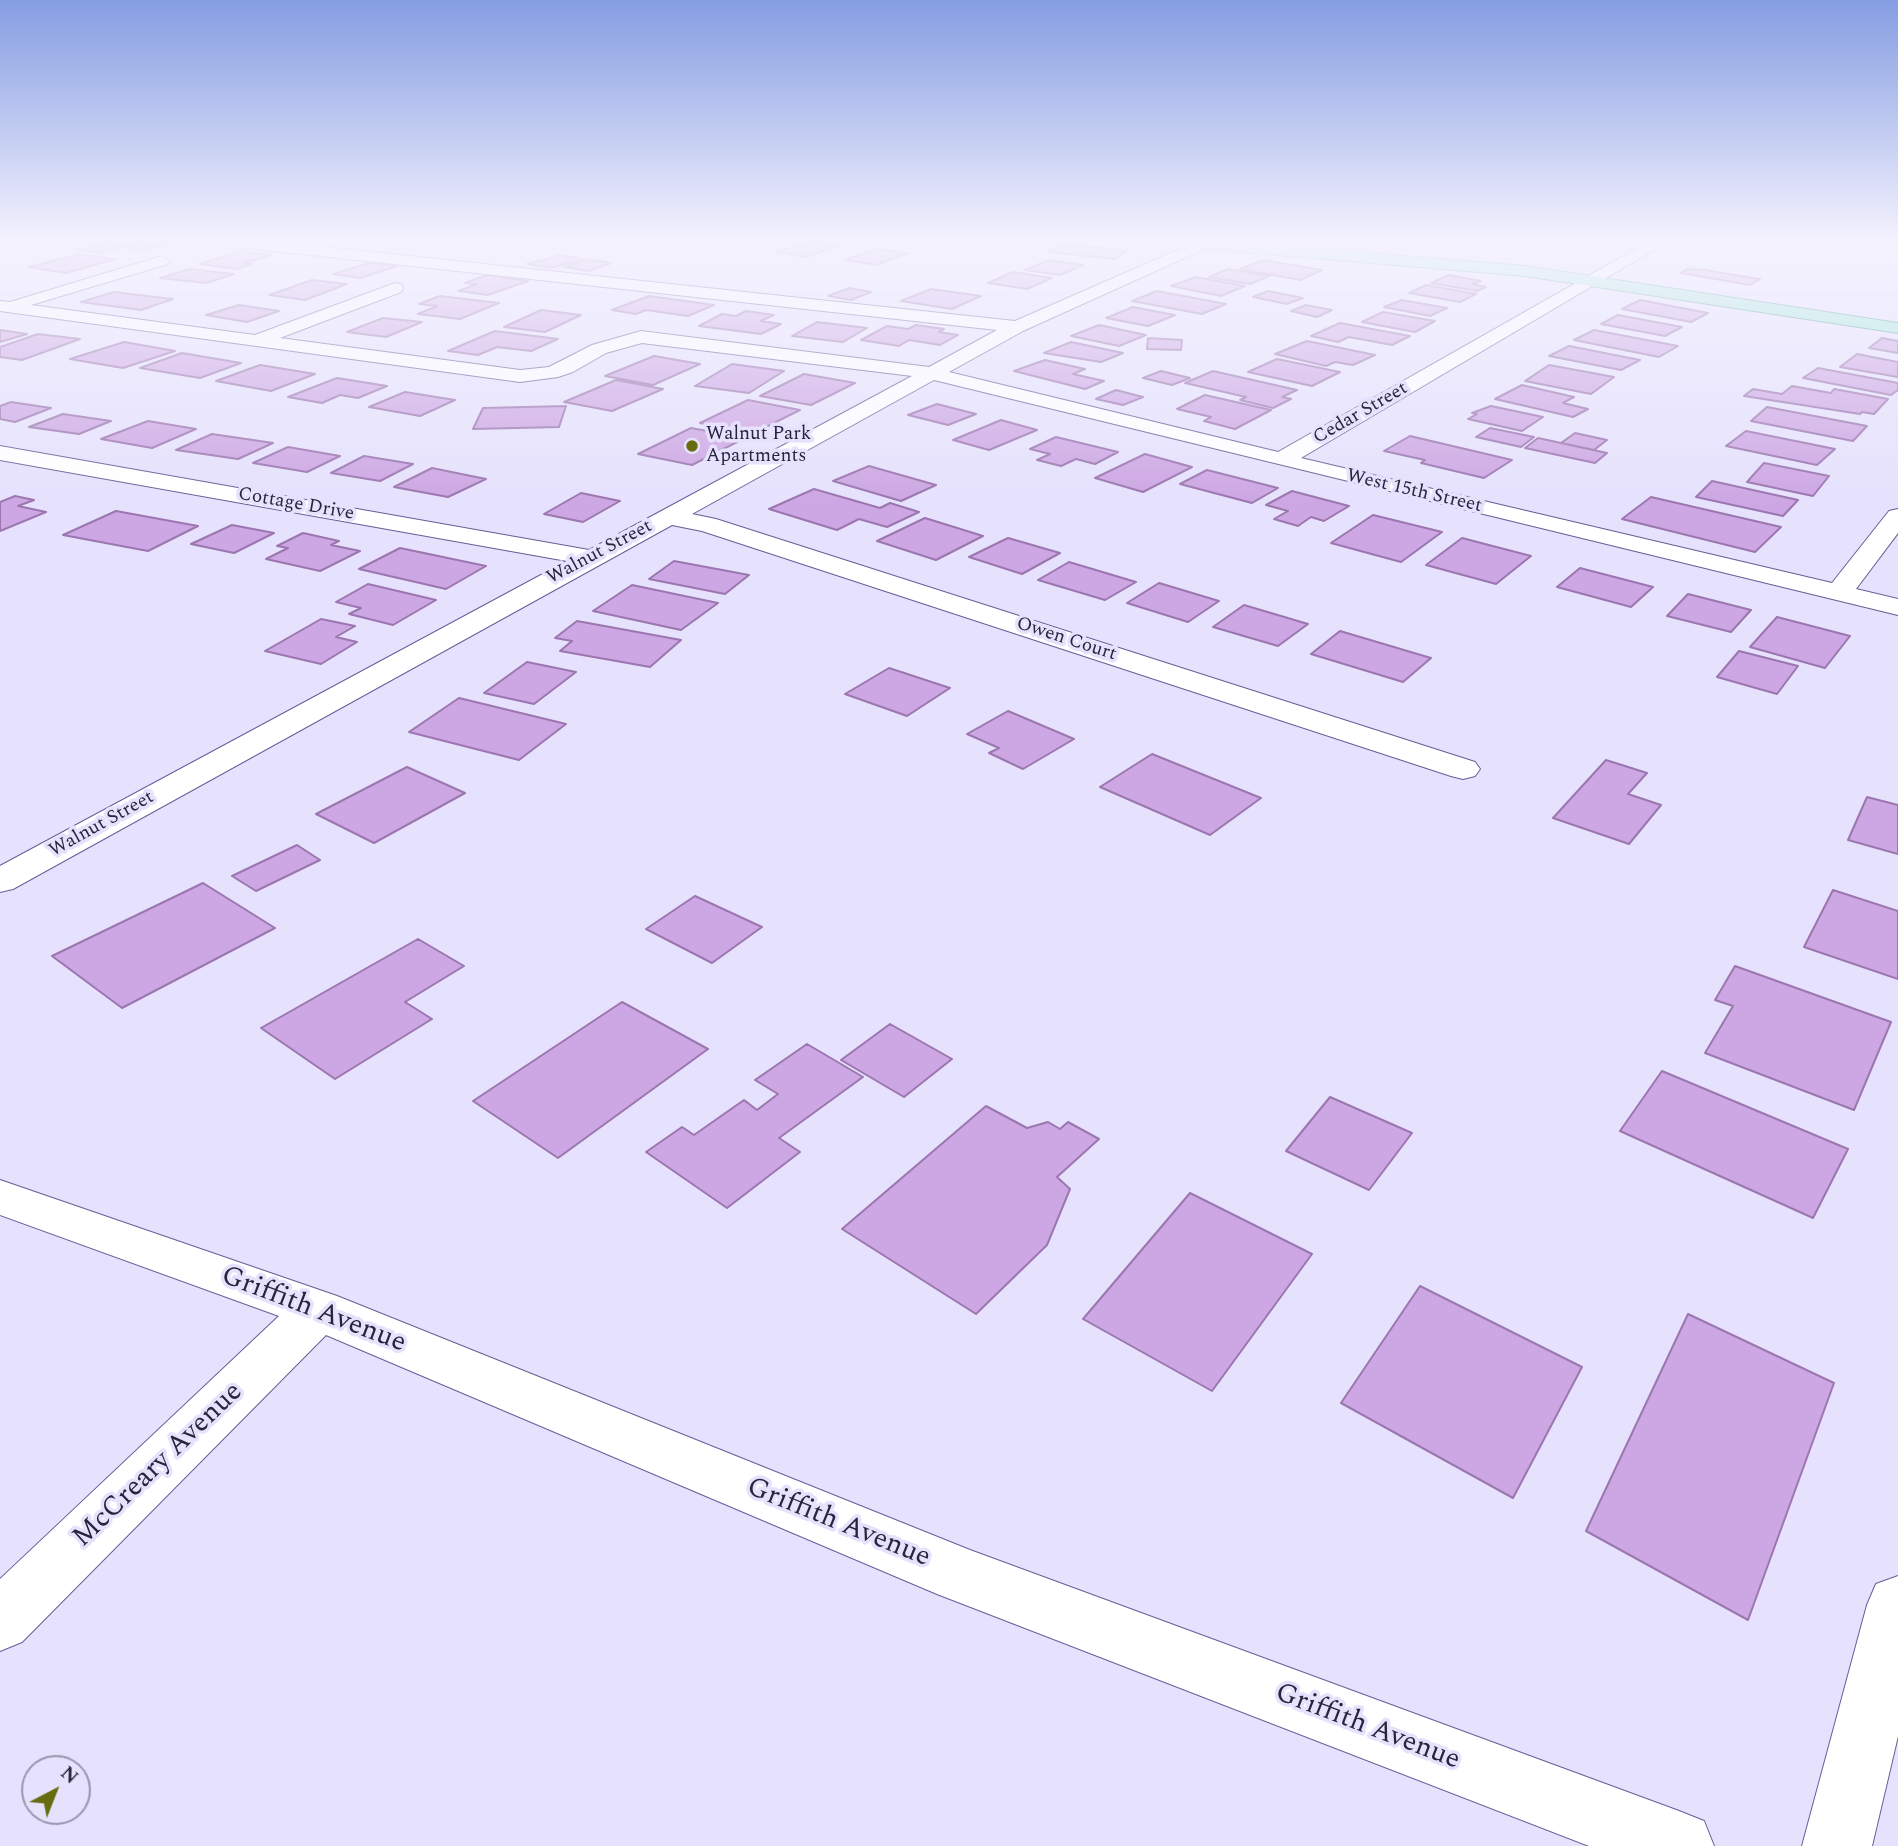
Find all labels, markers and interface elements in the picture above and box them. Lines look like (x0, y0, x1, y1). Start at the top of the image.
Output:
street label: Cedar Street (1310, 378, 1412, 450)
place label: Walnut Park Apartments (706, 424, 811, 468)
marker: Walnut Park Apartments (684, 438, 700, 454)
street label: West 15th Street (1344, 465, 1484, 519)
street label: Cottage Drive (236, 484, 356, 526)
street label: Walnut Street (543, 516, 657, 590)
street label: Owen Court (1013, 613, 1119, 667)
street label: Walnut Street (46, 787, 158, 863)
street label: Griffith Avenue (216, 1260, 410, 1362)
street label: McCreary Avenue (67, 1376, 251, 1556)
street label: Griffith Avenue (741, 1472, 935, 1576)
street label: Griffith Avenue (1270, 1677, 1464, 1779)
north arrow (21, 1755, 91, 1825)
text: N (54, 1760, 85, 1791)

